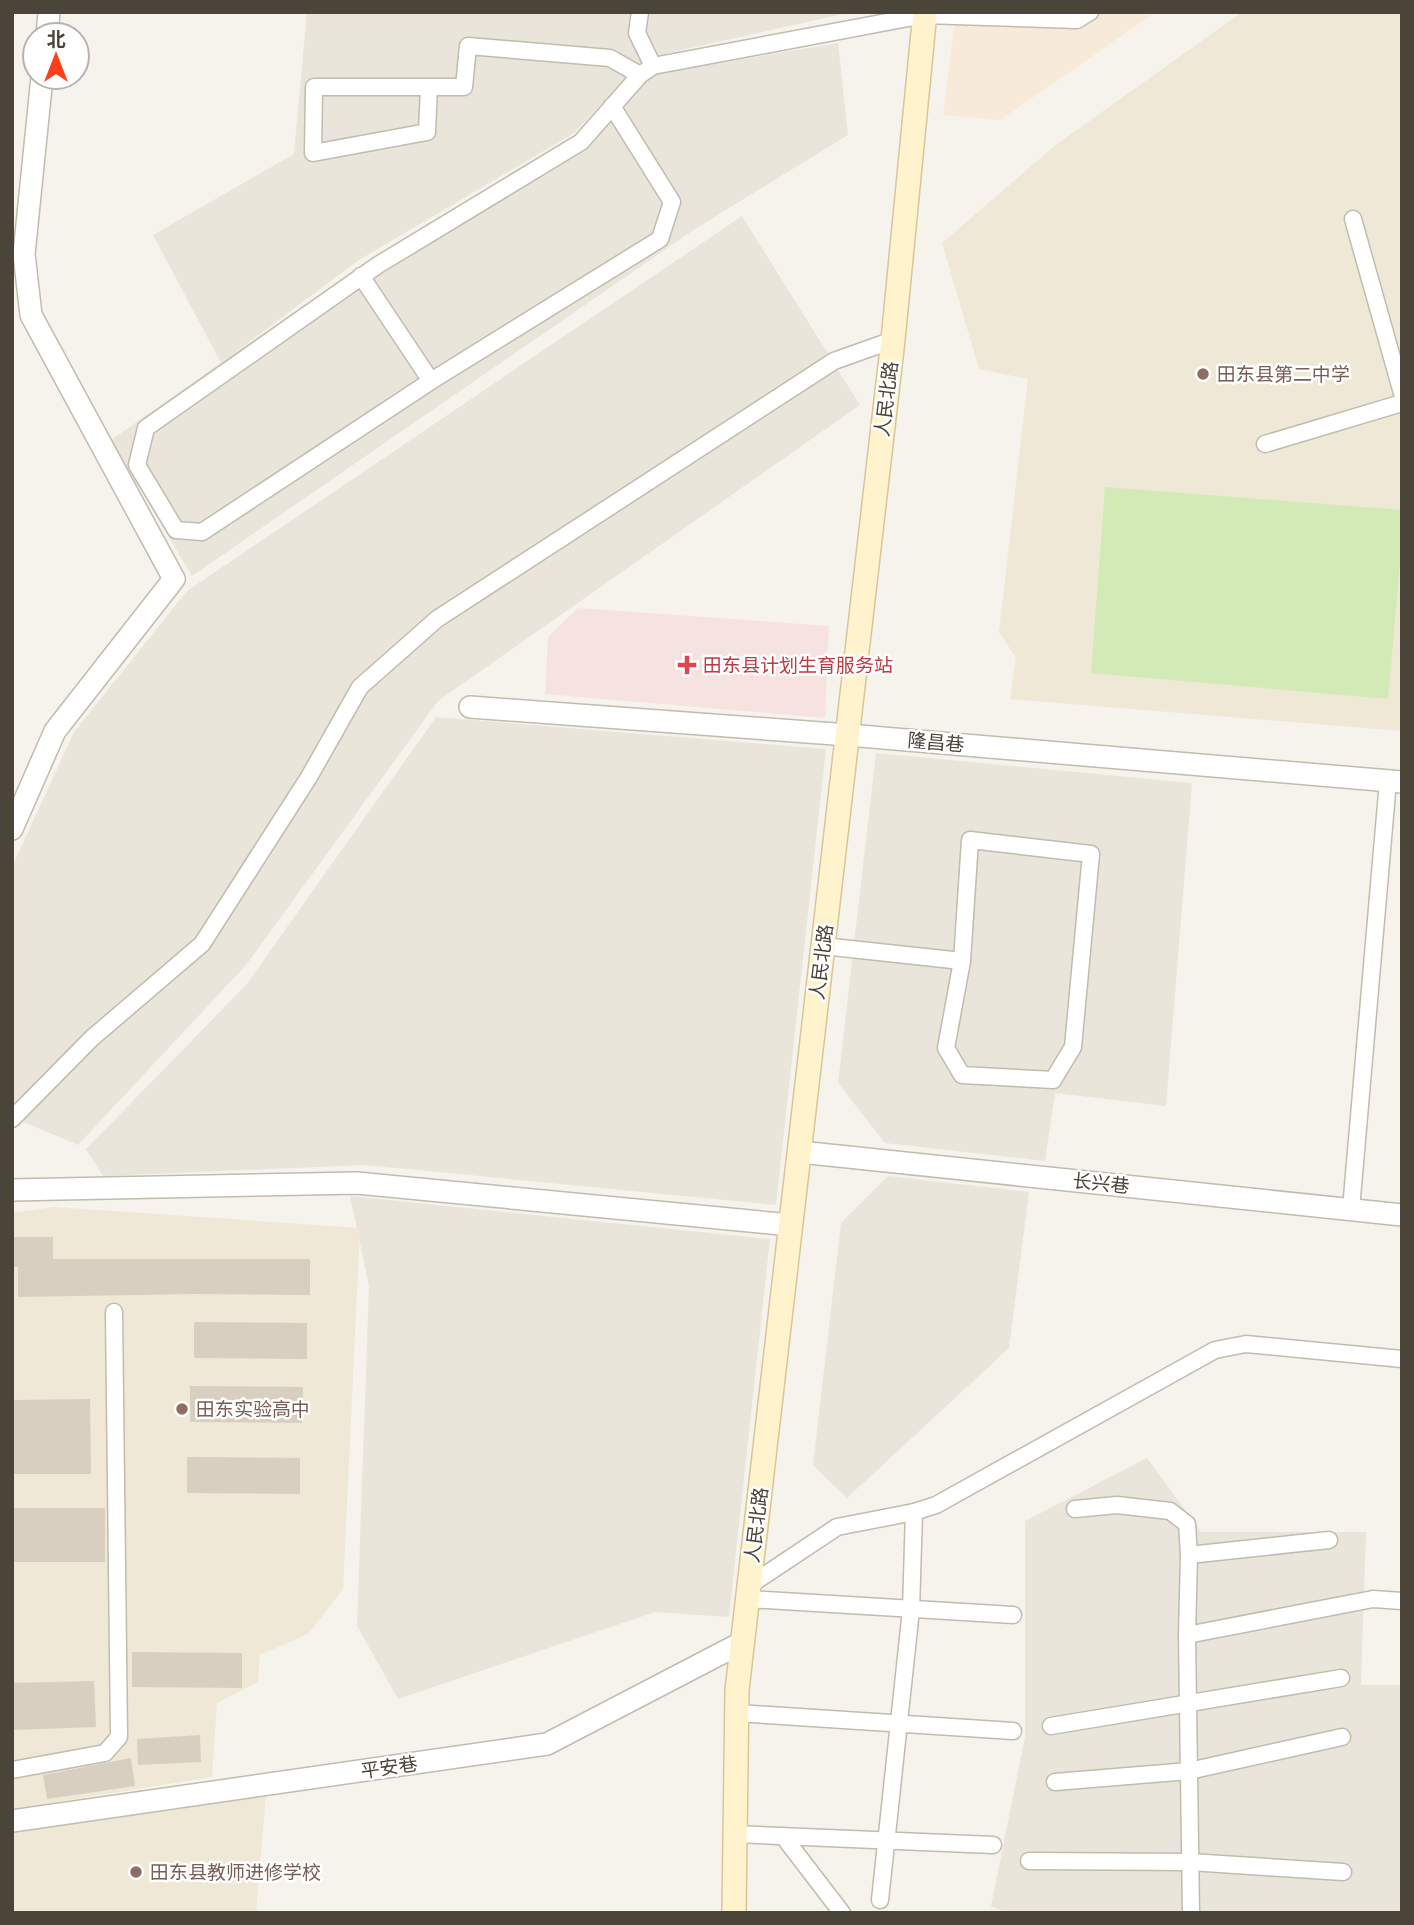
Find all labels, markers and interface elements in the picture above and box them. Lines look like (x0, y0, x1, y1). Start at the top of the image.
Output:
north arrow (21, 21, 91, 91)
text: 北 (46, 27, 66, 51)
street label: 人民北路 (869, 360, 903, 438)
place label: 田东县第二中学 (1217, 362, 1350, 386)
marker: 田东县第二中学 (1195, 366, 1211, 382)
place label: 田东县计划生育服务站 (703, 653, 893, 677)
marker: 田东县计划生育服务站 (677, 655, 697, 675)
street label: 隆昌巷 (907, 728, 965, 756)
street label: 人民北路 (804, 923, 838, 1001)
street label: 长兴巷 (1071, 1168, 1131, 1198)
place label: 田东实验高中 (196, 1397, 310, 1421)
marker: 田东实验高中 (174, 1401, 190, 1417)
street label: 人民北路 (739, 1486, 773, 1564)
street label: 平安巷 (359, 1751, 419, 1783)
place label: 田东县教师进修学校 (150, 1860, 321, 1884)
marker: 田东县教师进修学校 (128, 1864, 144, 1880)

